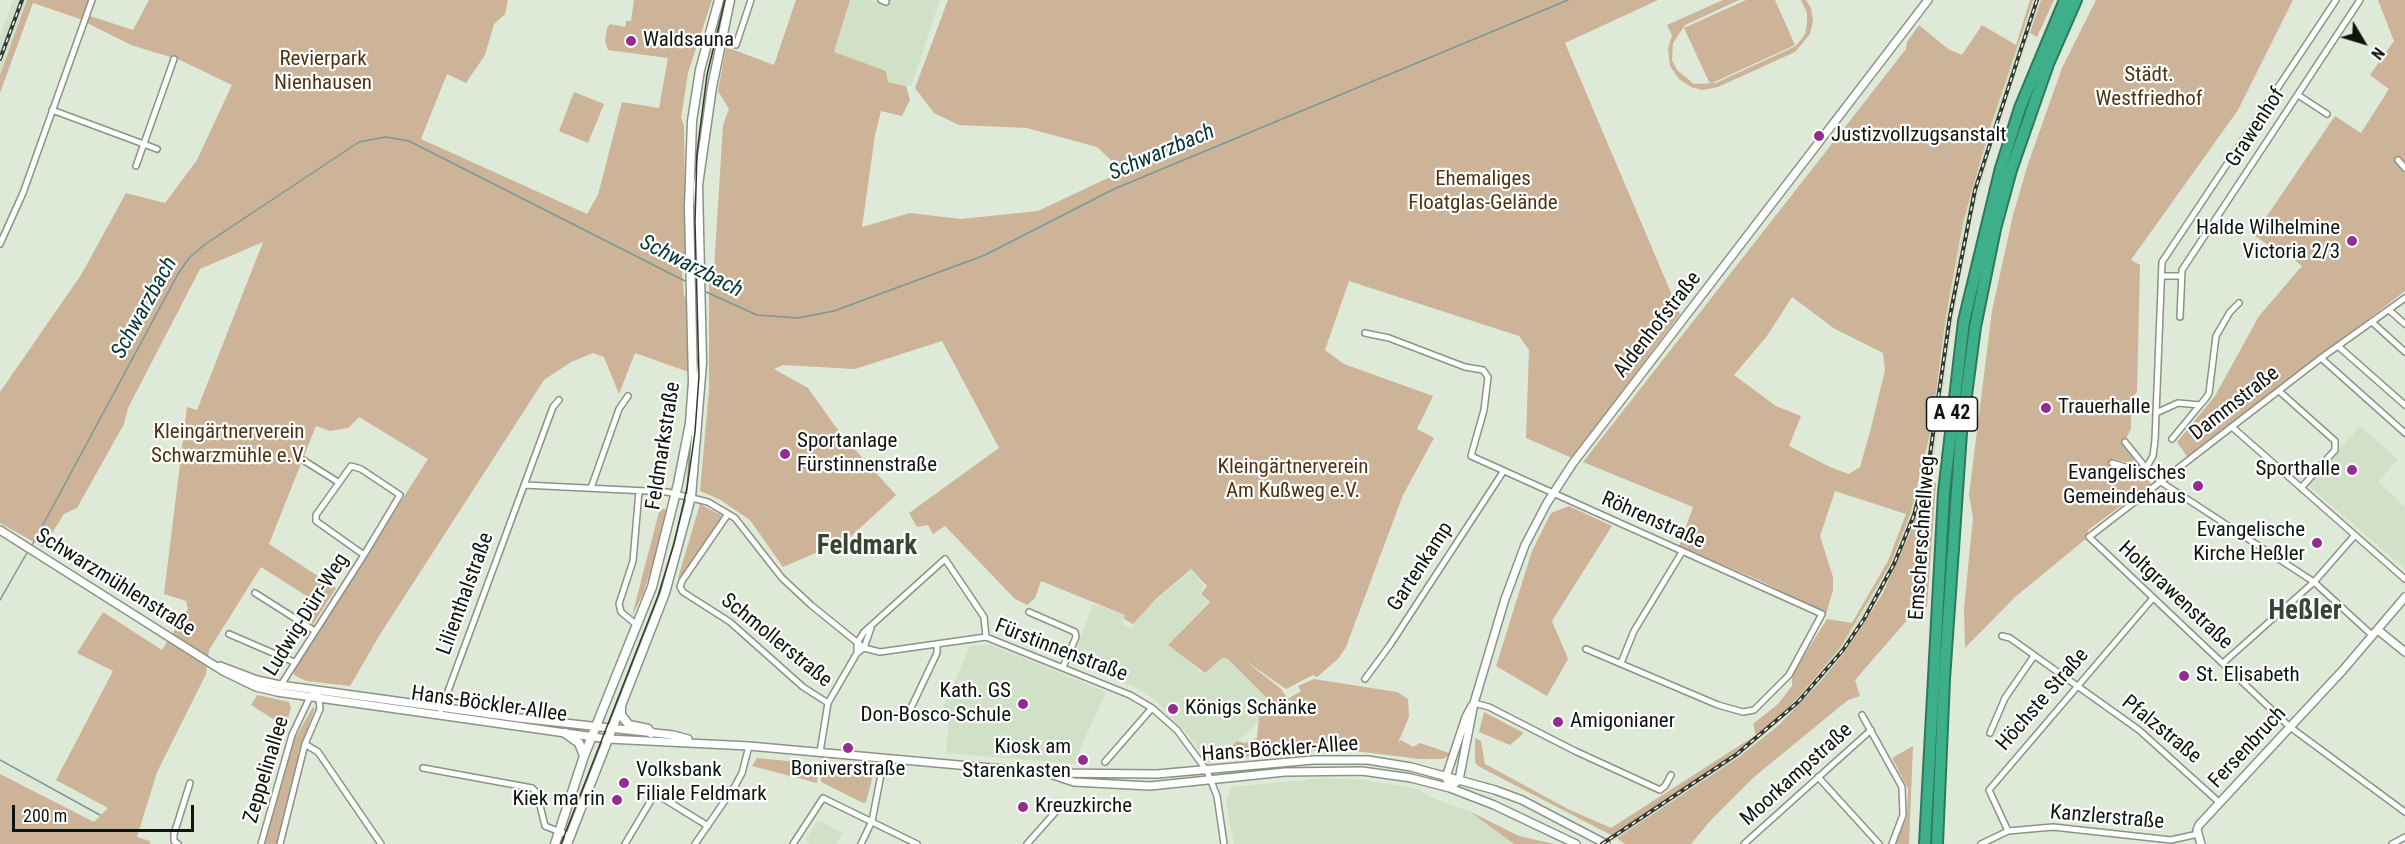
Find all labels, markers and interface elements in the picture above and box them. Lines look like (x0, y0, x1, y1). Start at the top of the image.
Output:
north arrow (2333, 12, 2393, 72)
place label: Waldsauna (643, 28, 734, 54)
marker: Waldsauna (624, 34, 638, 48)
text: N (2367, 44, 2388, 63)
park label: Revierpark Nienhausen (274, 47, 372, 97)
park label: Städt. Westfriedhof (2096, 63, 2202, 113)
street label: Grawenhof (2221, 84, 2291, 172)
water label: Schwarzbach (1105, 119, 1219, 187)
place label: Justizvollzugsanstalt (1831, 123, 2007, 149)
marker: Justizvollzugsanstalt (1812, 129, 1826, 143)
park label: Ehemaliges Floatglas-Gelände (1408, 167, 1558, 217)
place label: Halde Wilhelmine Victoria 2/3 (2196, 216, 2340, 266)
water label: Schwarzbach (635, 230, 747, 304)
marker: Halde Wilhelmine Victoria 2/3 (2345, 234, 2359, 248)
water label: Schwarzbach (106, 253, 184, 363)
street label: Aldenhofstraße (1609, 267, 1707, 383)
street label: Dammstraße (2185, 361, 2285, 447)
street label: Feldmarkstraße (641, 380, 687, 512)
place label: Trauerhalle (2058, 395, 2150, 421)
road number: A 42 (1926, 397, 1978, 431)
marker: Trauerhalle (2039, 401, 2053, 415)
park label: Kleingärtnerverein Schwarzmühle e.V. (151, 420, 307, 470)
place label: Sportanlage Fürstinnenstraße (797, 429, 937, 479)
marker: Sportanlage Fürstinnenstraße (778, 447, 792, 461)
park label: Kleingärtnerverein Am Kußweg e.V. (1218, 455, 1368, 505)
street label: Emscherschnellweg (1905, 455, 1941, 621)
place label: Sporthalle (2255, 457, 2340, 483)
place label: Evangelisches Gemeindehaus (2063, 461, 2186, 511)
marker: Sporthalle (2345, 463, 2359, 477)
marker: Evangelisches Gemeindehaus (2191, 479, 2205, 493)
street label: Röhrenstraße (1597, 487, 1709, 555)
street label: Gartenkamp (1383, 518, 1459, 616)
place label: Evangelische Kirche Heßler (2193, 518, 2305, 568)
street label: Schwarzmühlenstraße (30, 524, 200, 642)
street label: Lilienthalstraße (432, 529, 500, 659)
district label: Feldmark (817, 531, 917, 563)
marker: Evangelische Kirche Heßler (2310, 536, 2324, 550)
street label: Holtgrawenstraße (2113, 537, 2237, 655)
street label: Ludwig-Dürr-Weg (259, 549, 355, 681)
street label: Schmollerstraße (715, 589, 837, 693)
district label: Heßler (2268, 596, 2342, 628)
street label: Fürstinnenstraße (991, 614, 1131, 688)
street label: Höchste Straße (1992, 644, 2094, 756)
place label: St. Elisabeth (2196, 663, 2300, 689)
marker: St. Elisabeth (2177, 669, 2191, 683)
place label: Kath. GS Don-Bosco-Schule (861, 679, 1011, 729)
street label: Hans-Böckler-Allee (410, 682, 568, 728)
street label: Pfalzstraße (2116, 690, 2206, 770)
place label: Königs Schänke (1185, 696, 1317, 722)
marker: Kath. GS Don-Bosco-Schule (1016, 697, 1030, 711)
marker: Königs Schänke (1166, 702, 1180, 716)
street label: Fersenbruch (2204, 702, 2292, 794)
place label: Amigonianer (1570, 709, 1675, 735)
street label: Zeppelinallee (239, 714, 295, 826)
marker: Amigonianer (1551, 715, 1565, 729)
street label: Moorkampstraße (1736, 718, 1858, 832)
street label: Hans-Böckler-Allee (1201, 732, 1359, 768)
place label: Kiosk am Starenkasten (962, 735, 1071, 785)
marker: Boniverstraße (841, 741, 855, 755)
marker: Kiosk am Starenkasten (1076, 753, 1090, 767)
place label: Boniverstraße (791, 757, 905, 783)
place label: Volksbank Filiale Feldmark (636, 758, 767, 808)
marker: Volksbank Filiale Feldmark (617, 776, 631, 790)
place label: Kiek ma rin (513, 787, 605, 813)
scale bar (15, 793, 196, 831)
marker: Kiek ma rin (610, 793, 624, 807)
place label: Kreuzkirche (1035, 794, 1132, 820)
marker: Kreuzkirche (1016, 800, 1030, 814)
street label: Kanzlerstraße (2049, 800, 2165, 836)
text: 200 m (23, 805, 67, 826)

